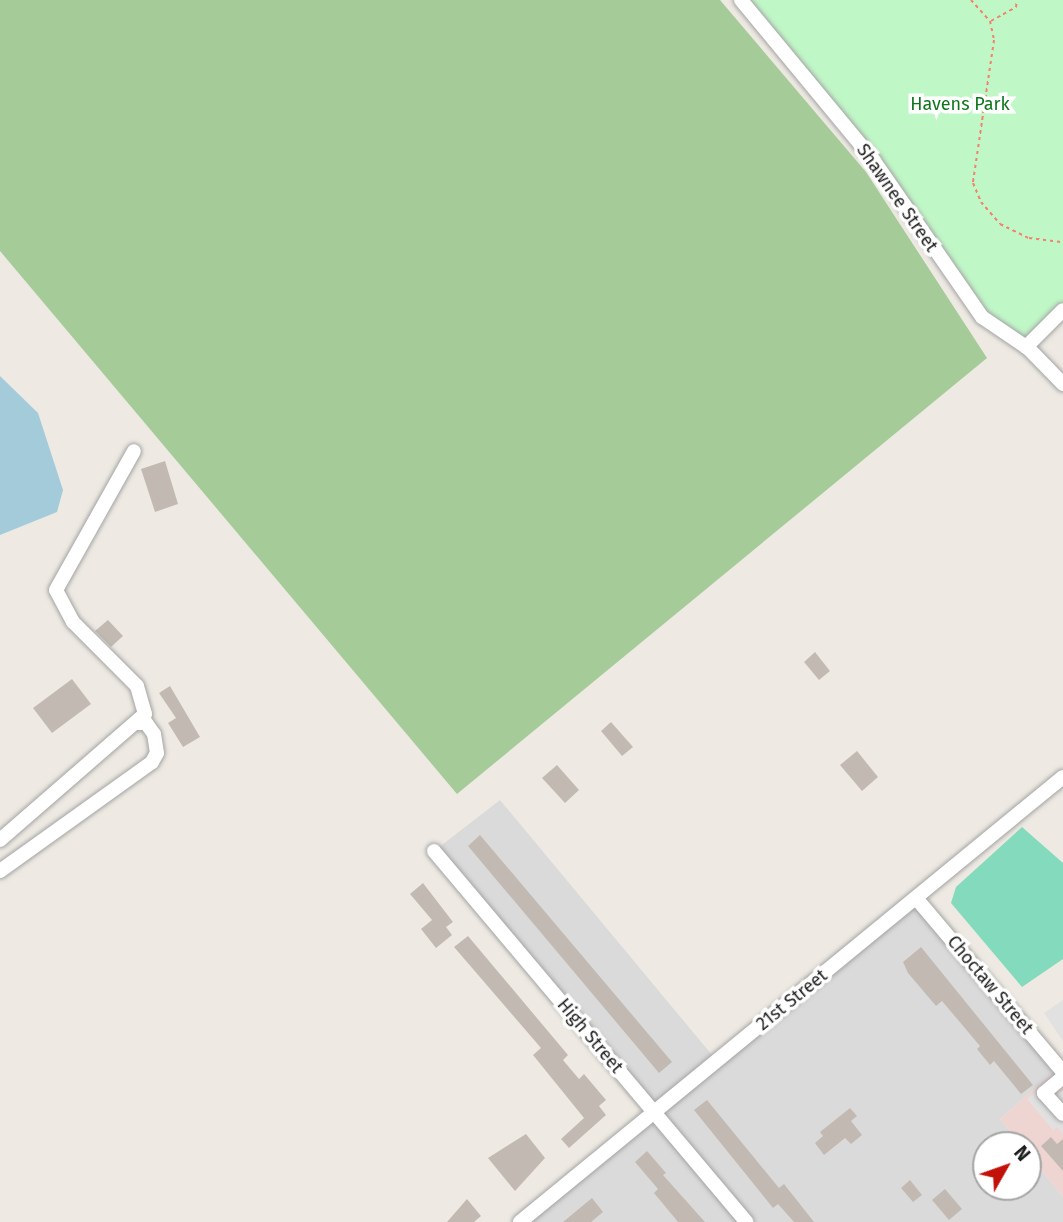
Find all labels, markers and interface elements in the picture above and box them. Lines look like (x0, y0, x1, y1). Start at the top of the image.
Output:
park label: Havens Park (910, 93, 1010, 115)
street label: Shawnee Street (852, 140, 942, 256)
street label: Choctaw Street (942, 931, 1038, 1039)
street label: 21st Street (752, 965, 832, 1035)
street label: High Street (553, 994, 627, 1078)
north arrow (972, 1131, 1042, 1201)
text: N (1009, 1141, 1035, 1166)

